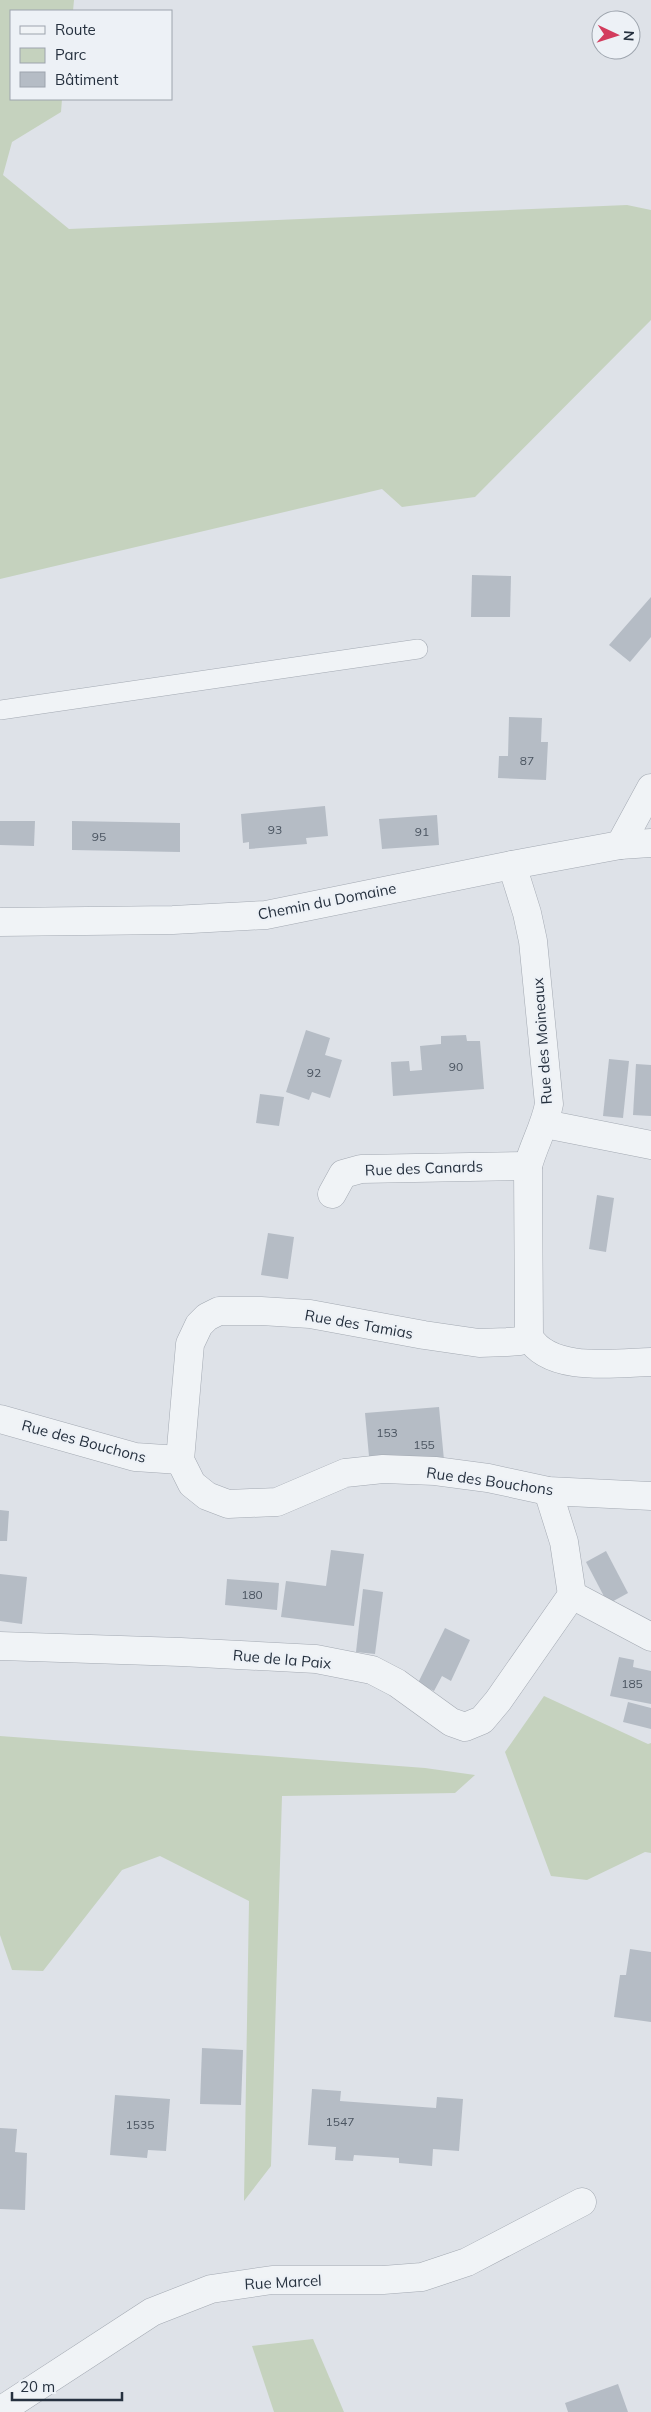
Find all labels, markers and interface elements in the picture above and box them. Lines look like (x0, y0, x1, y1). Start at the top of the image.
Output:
legend (10, 10, 172, 100)
north arrow (591, 10, 641, 60)
text: Route (55, 20, 96, 39)
text: N (620, 30, 638, 42)
text: Parc (55, 45, 86, 64)
text: Bâtiment (55, 70, 118, 89)
house number: 87 (520, 753, 534, 768)
house number: 93 (268, 822, 282, 837)
house number: 91 (415, 824, 429, 839)
house number: 95 (92, 829, 106, 844)
street label: Chemin du Domaine (256, 878, 398, 924)
street label: Rue des Moineaux (528, 977, 556, 1105)
house number: 90 (449, 1059, 463, 1074)
house number: 92 (307, 1065, 321, 1080)
street label: Rue des Canards (365, 1156, 483, 1180)
street label: Rue des Tamias (303, 1305, 415, 1343)
street label: Rue des Bouchons (20, 1415, 148, 1467)
house number: 153 (376, 1425, 398, 1440)
house number: 155 (413, 1437, 435, 1452)
street label: Rue des Bouchons (425, 1463, 555, 1499)
house number: 180 (241, 1587, 263, 1602)
street label: Rue de la Paix (232, 1645, 332, 1673)
house number: 185 (621, 1676, 643, 1691)
house number: 1547 (326, 2114, 354, 2129)
house number: 1535 (126, 2117, 154, 2132)
street label: Rue Marcel (244, 2270, 322, 2294)
scale bar (12, 2370, 122, 2402)
text: 20 m (20, 2377, 55, 2396)

